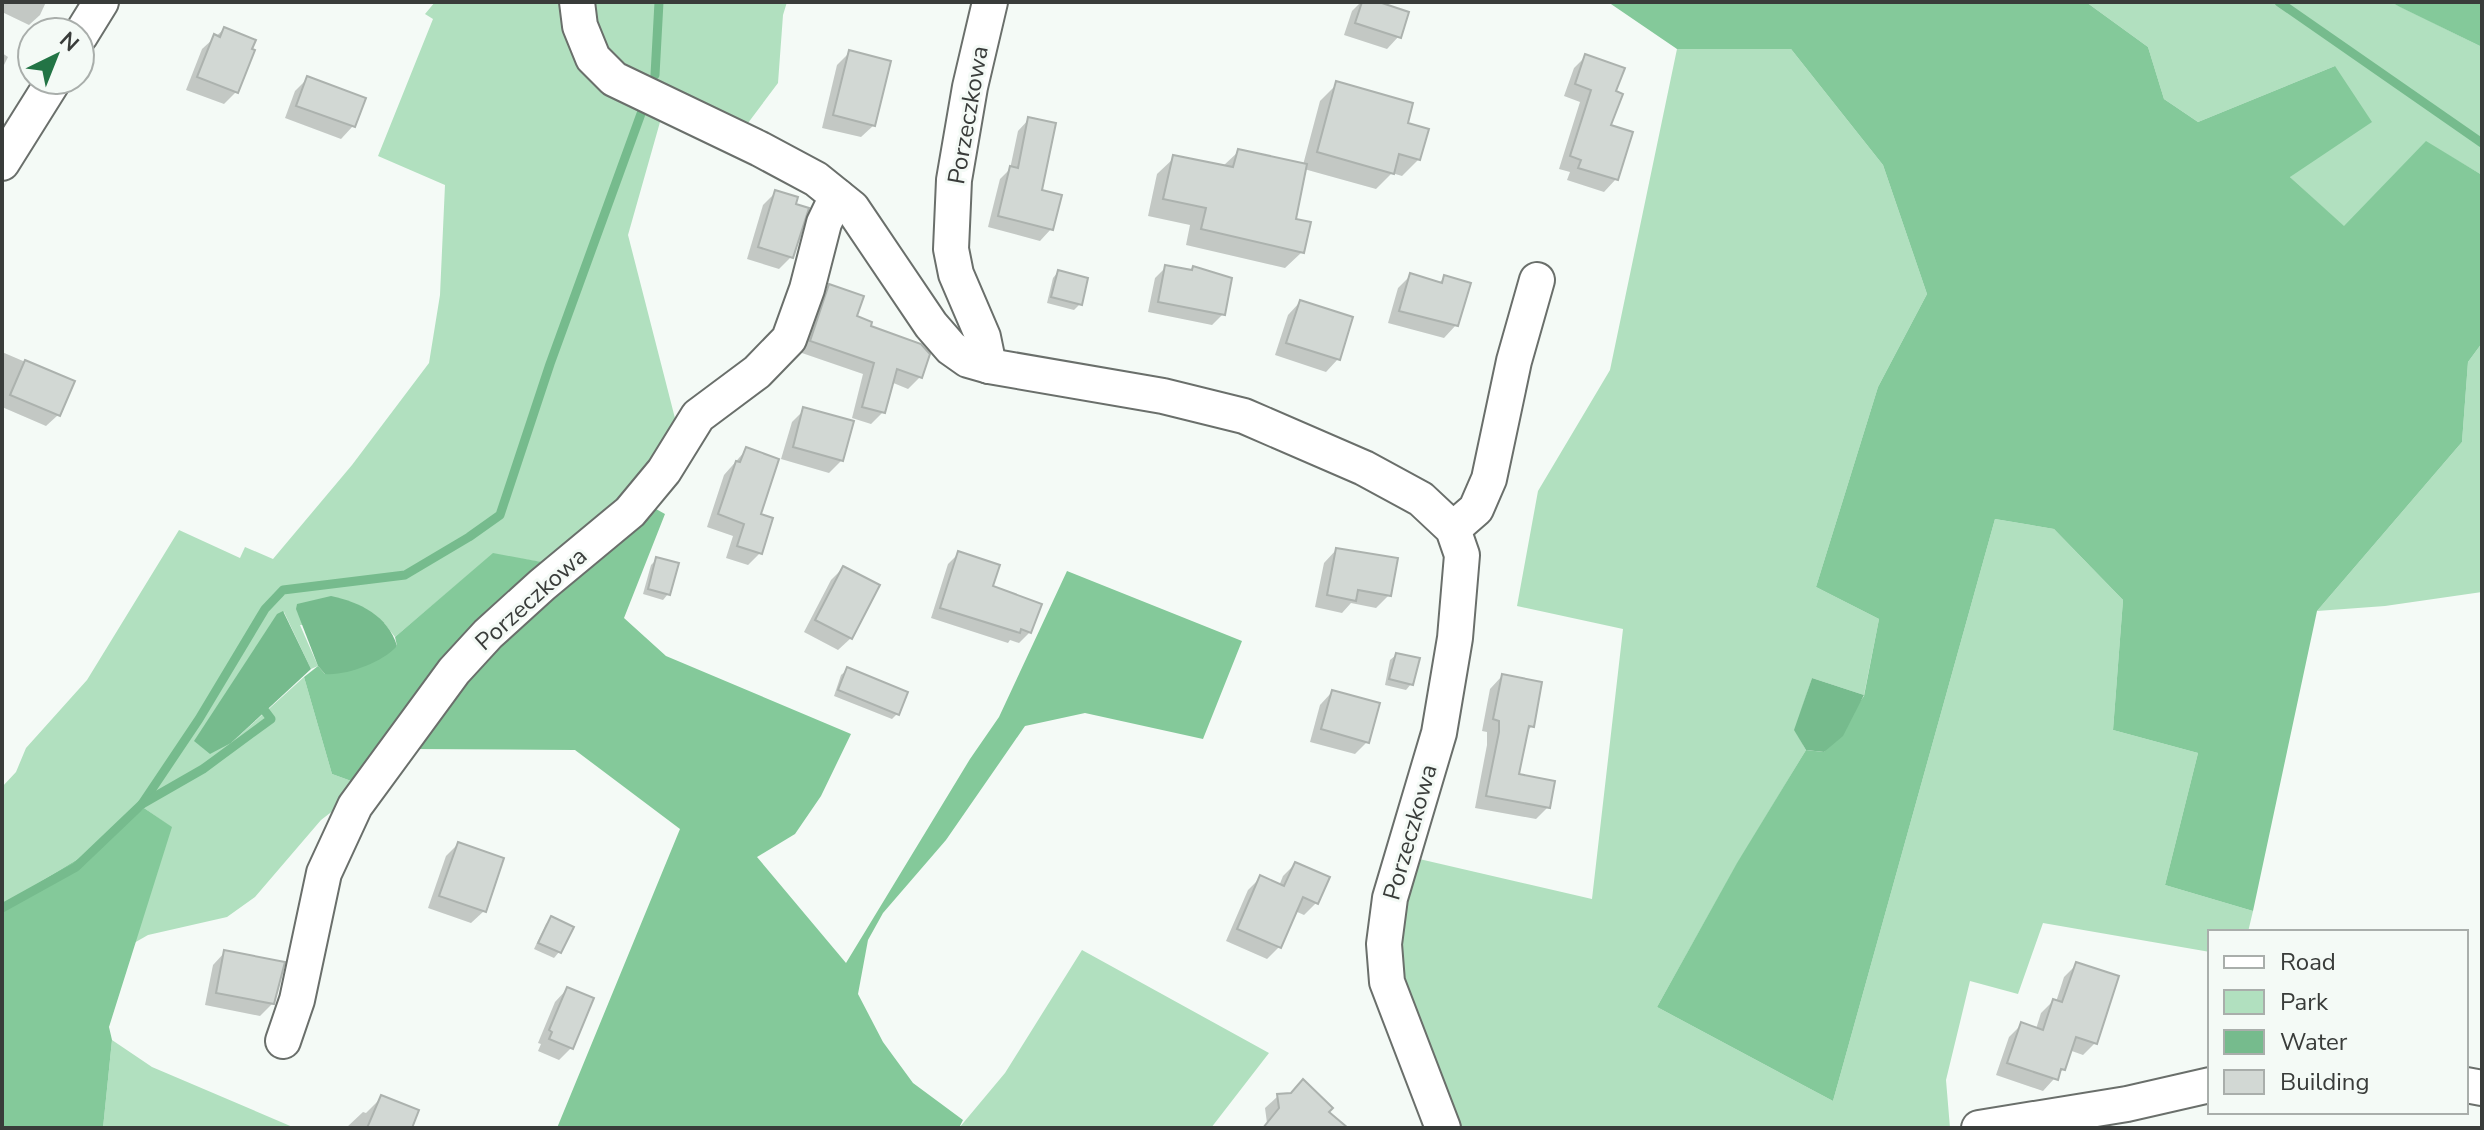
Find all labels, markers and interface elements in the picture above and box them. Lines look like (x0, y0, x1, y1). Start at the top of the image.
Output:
north arrow (16, 16, 96, 96)
text: N (53, 26, 85, 59)
street label: Porzeczkowa (940, 43, 996, 187)
street label: Porzeczkowa (468, 540, 594, 658)
street label: Porzeczkowa (1375, 760, 1445, 904)
legend (2208, 930, 2468, 1114)
text: Road (2280, 946, 2336, 978)
text: Park (2280, 986, 2329, 1018)
text: Water (2280, 1026, 2348, 1058)
text: Building (2280, 1066, 2370, 1098)

